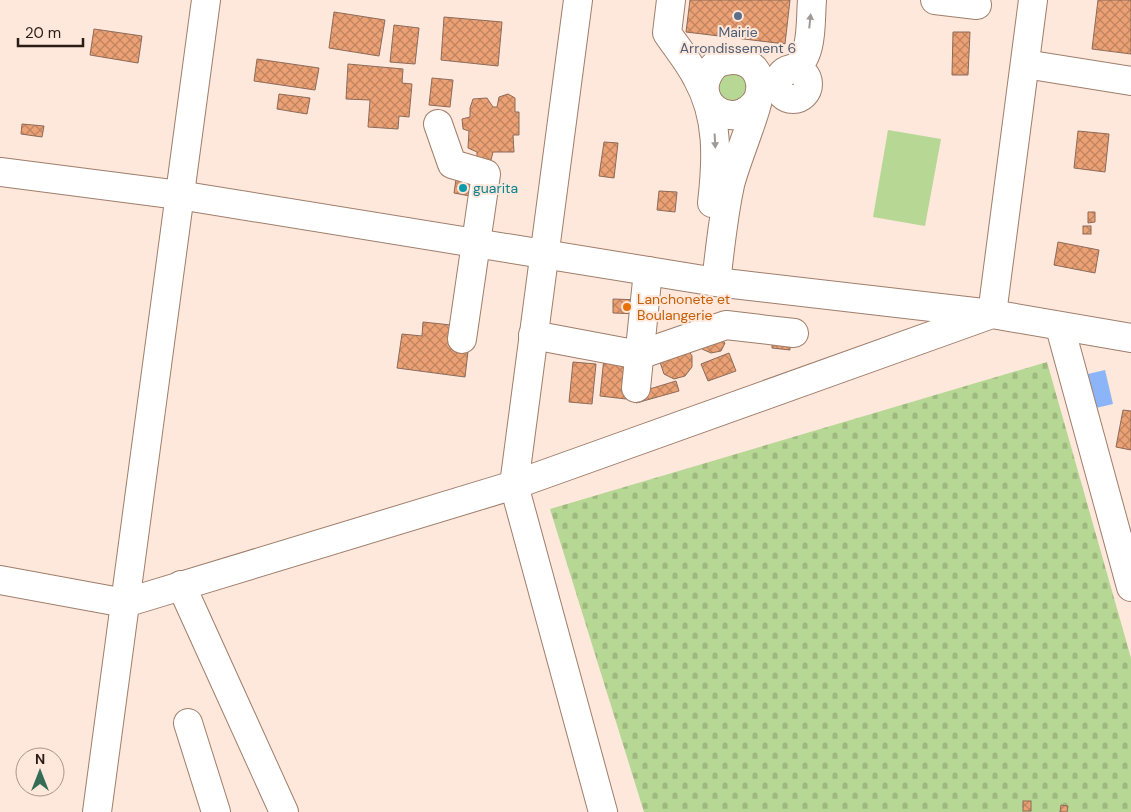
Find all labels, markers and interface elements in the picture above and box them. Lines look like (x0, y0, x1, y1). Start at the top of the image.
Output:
marker: Mairie Arrondissement 6 (732, 10, 744, 22)
one-way arrow (806, 13, 814, 29)
scale bar (18, 15, 82, 47)
text: 20 m (25, 23, 61, 43)
place label: Mairie Arrondissement 6 (680, 23, 796, 57)
one-way arrow (712, 133, 720, 149)
place label: guarita (473, 179, 518, 197)
marker: guarita (457, 182, 469, 194)
place label: Lanchonete et Boulangerie (637, 290, 730, 324)
marker: Lanchonete et Boulangerie (621, 301, 633, 313)
north arrow (15, 747, 65, 797)
text: N (35, 750, 45, 768)

